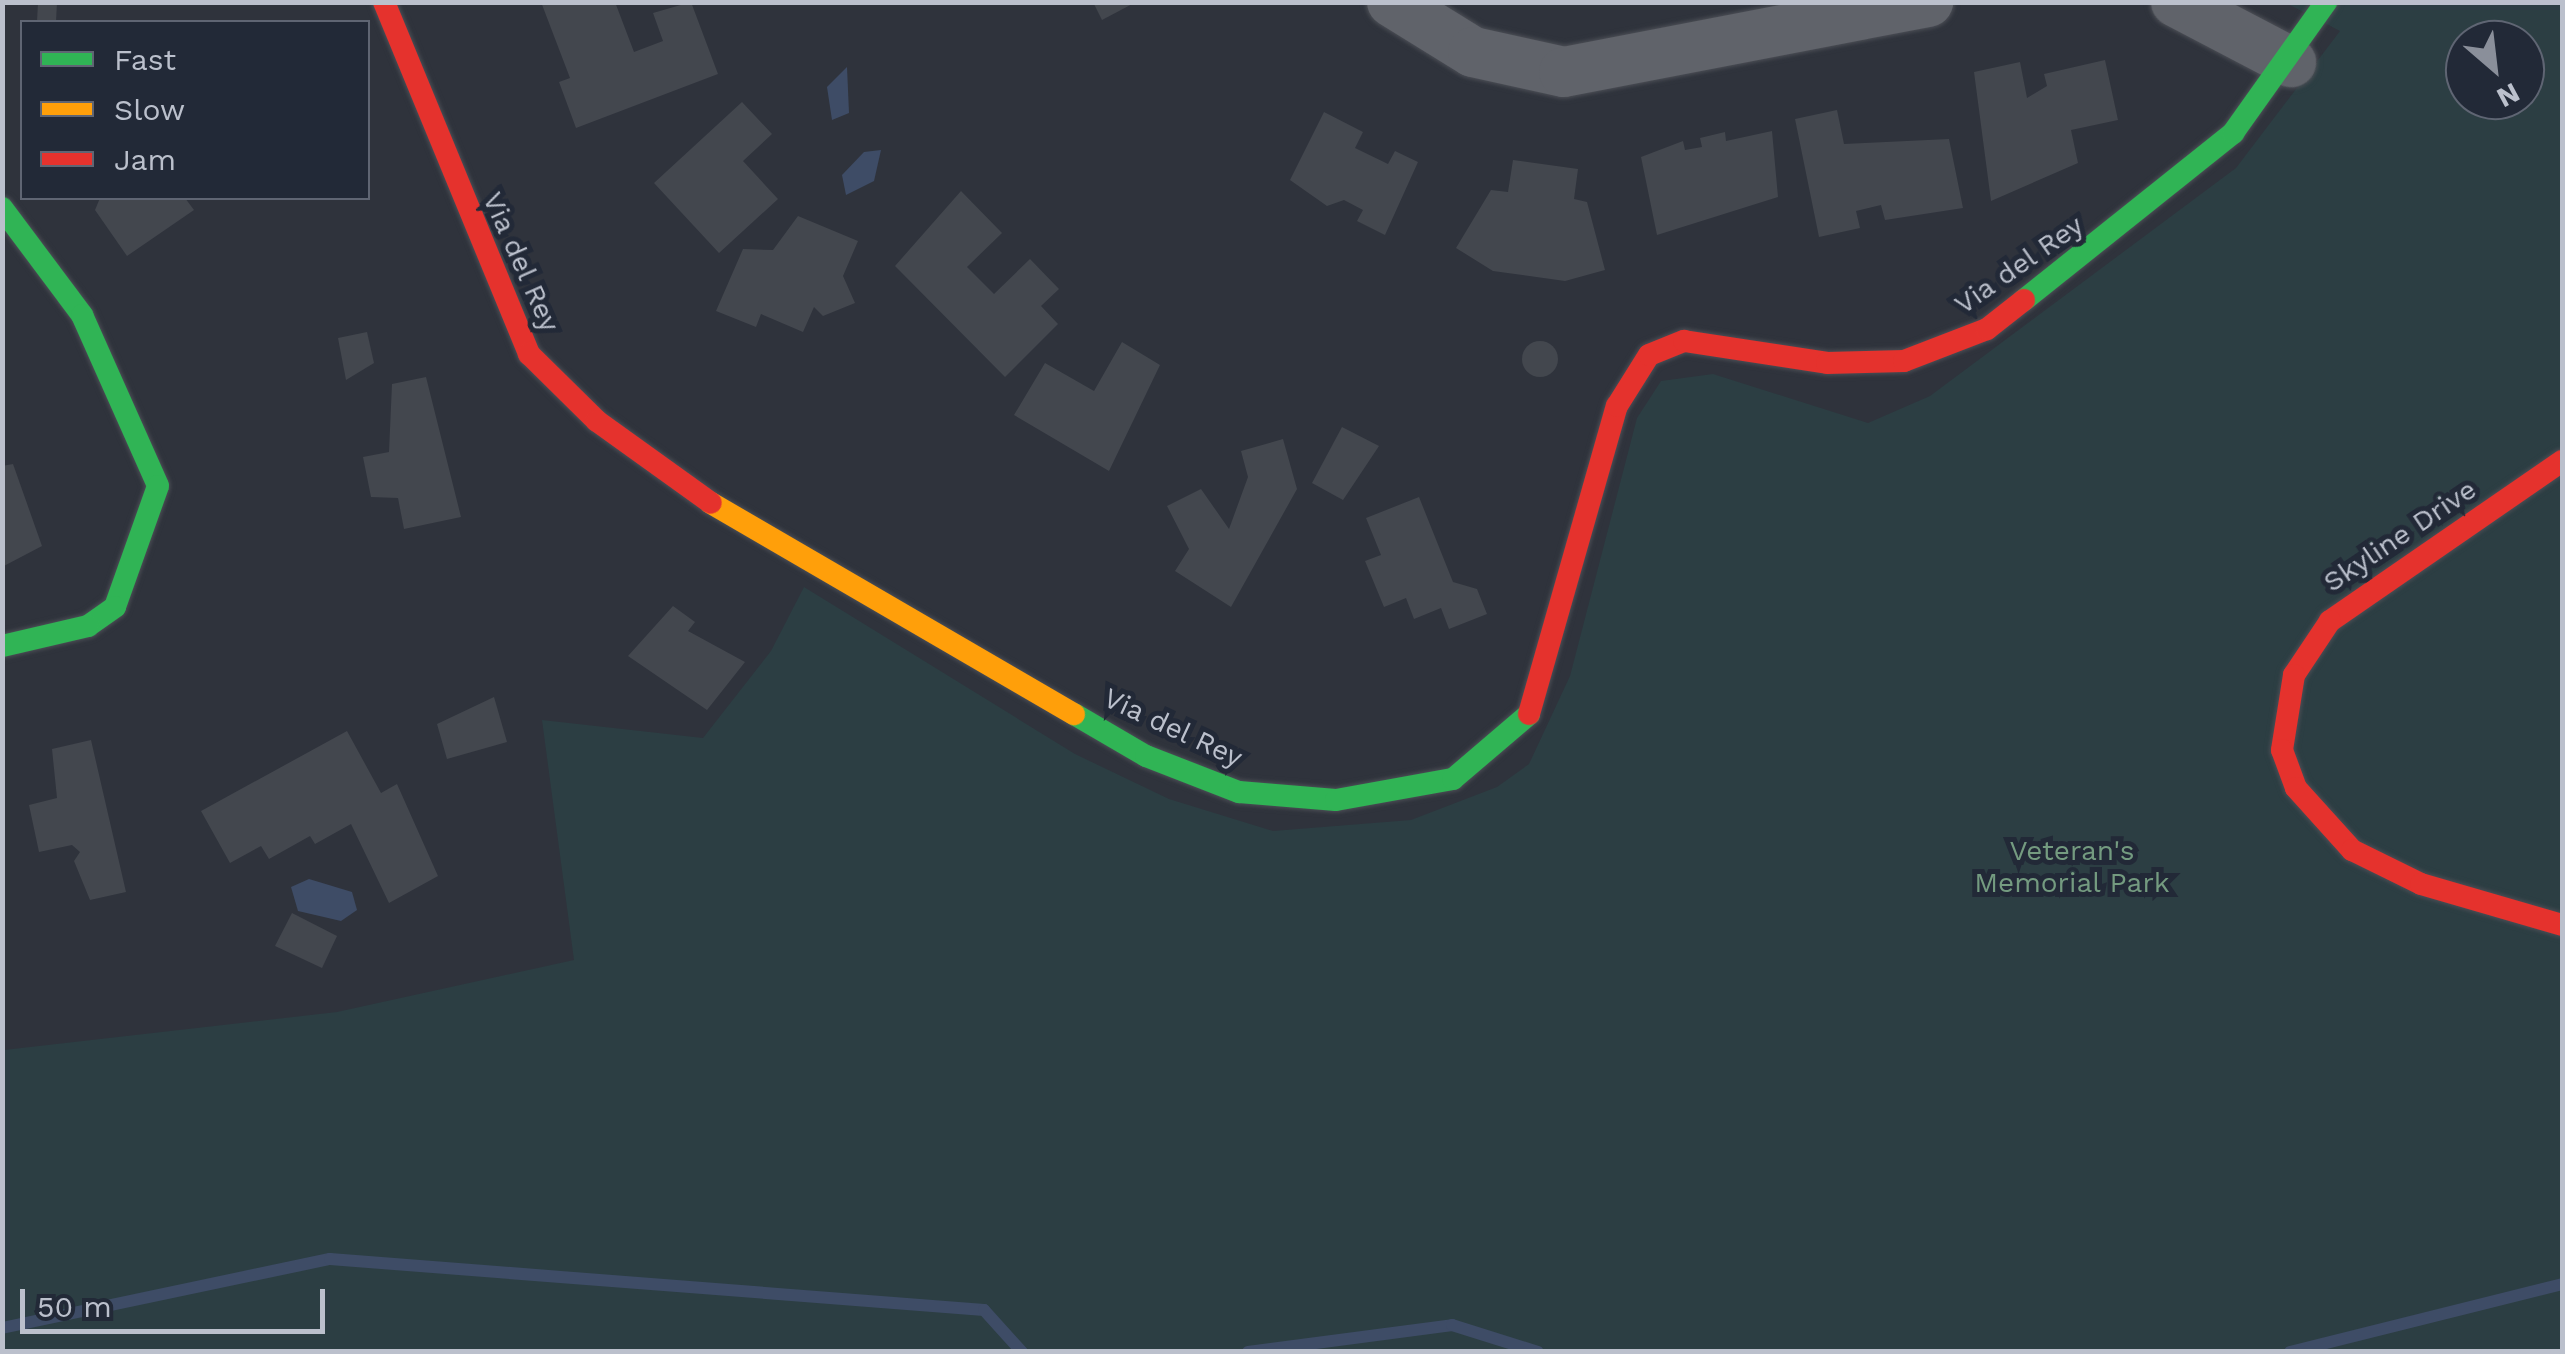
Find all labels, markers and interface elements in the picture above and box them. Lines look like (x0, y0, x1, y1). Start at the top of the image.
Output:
legend (20, 20, 370, 200)
north arrow (2445, 20, 2545, 120)
text: Fast (114, 42, 176, 77)
text: N (2491, 76, 2525, 115)
text: Slow (114, 92, 185, 127)
text: Jam (114, 142, 176, 177)
street label: Via del Rey (475, 186, 567, 338)
street label: Via del Rey (1948, 208, 2090, 322)
street label: Skyline Drive (2317, 473, 2483, 599)
street label: Via del Rey (1098, 681, 1248, 775)
park label: Veteran's Memorial Park (1974, 834, 2170, 900)
scale bar (25, 1269, 330, 1331)
text: 50 m (37, 1289, 112, 1324)

